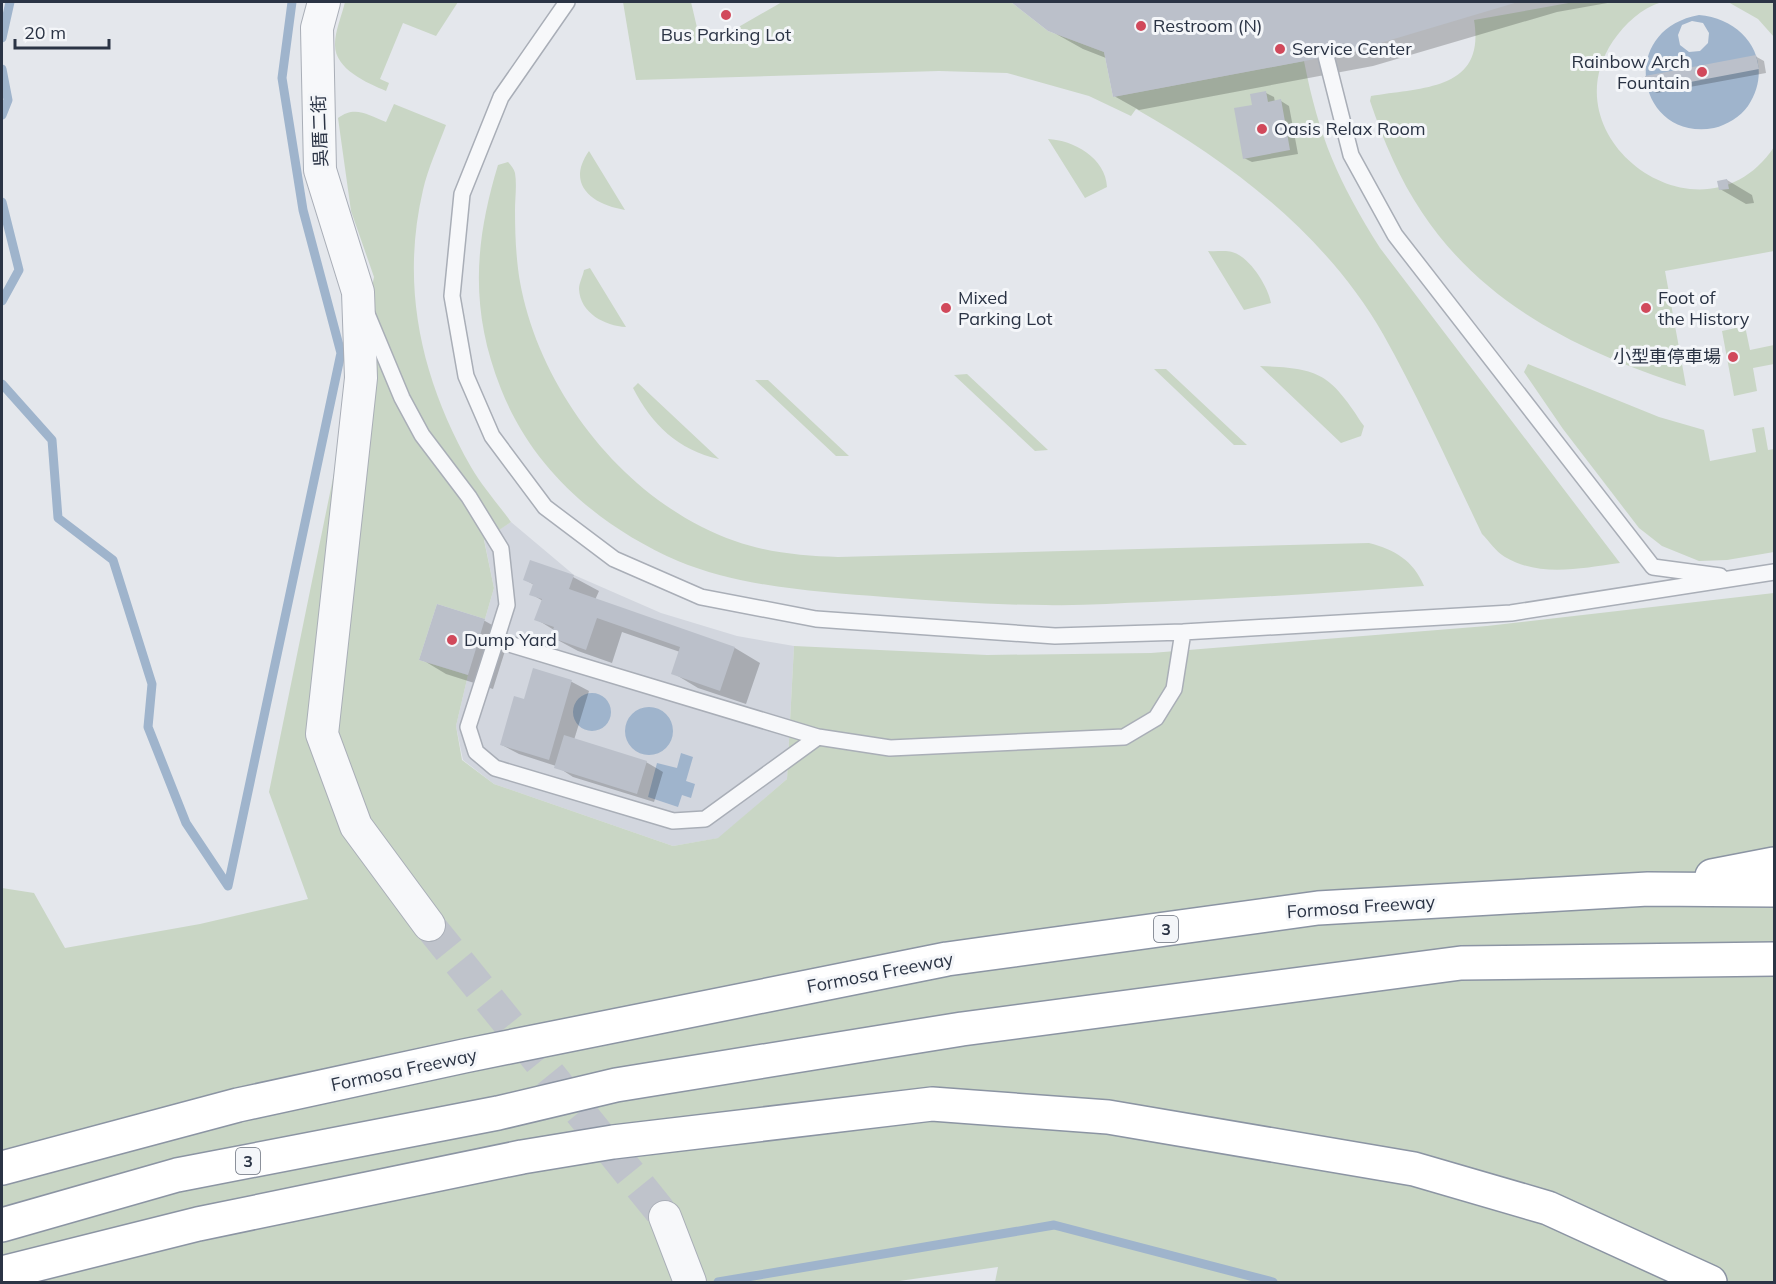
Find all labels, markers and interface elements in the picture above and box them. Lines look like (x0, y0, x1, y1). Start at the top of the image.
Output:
marker: Bus Parking Lot (719, 8, 733, 22)
scale bar (15, 12, 110, 50)
place label: Restroom (N) (1153, 14, 1263, 37)
marker: Restroom (N) (1134, 19, 1148, 33)
text: 20 m (24, 21, 66, 44)
place label: Bus Parking Lot (661, 23, 791, 46)
place label: Service Center (1292, 37, 1412, 60)
marker: Service Center (1273, 42, 1287, 56)
place label: Rainbow Arch Fountain (1572, 50, 1690, 94)
marker: Rainbow Arch Fountain (1695, 65, 1709, 79)
street label: 吳厝二街 (307, 95, 332, 167)
place label: Oasis Relax Room (1274, 117, 1426, 140)
marker: Oasis Relax Room (1255, 122, 1269, 136)
place label: Mixed Parking Lot (958, 286, 1052, 330)
place label: Foot of the History (1658, 286, 1750, 330)
marker: Mixed Parking Lot (939, 301, 953, 315)
marker: Foot of the History (1639, 301, 1653, 315)
place label: 小型車停車場 (1613, 345, 1721, 368)
marker: 小型車停車場 (1726, 350, 1740, 364)
place label: Dump Yard (464, 628, 557, 651)
marker: Dump Yard (445, 633, 459, 647)
street label: Formosa Freeway (1286, 890, 1436, 923)
road number: 3 (1154, 916, 1178, 942)
street label: Formosa Freeway (805, 947, 955, 998)
street label: Formosa Freeway (329, 1043, 479, 1096)
road number: 3 (236, 1148, 260, 1174)

